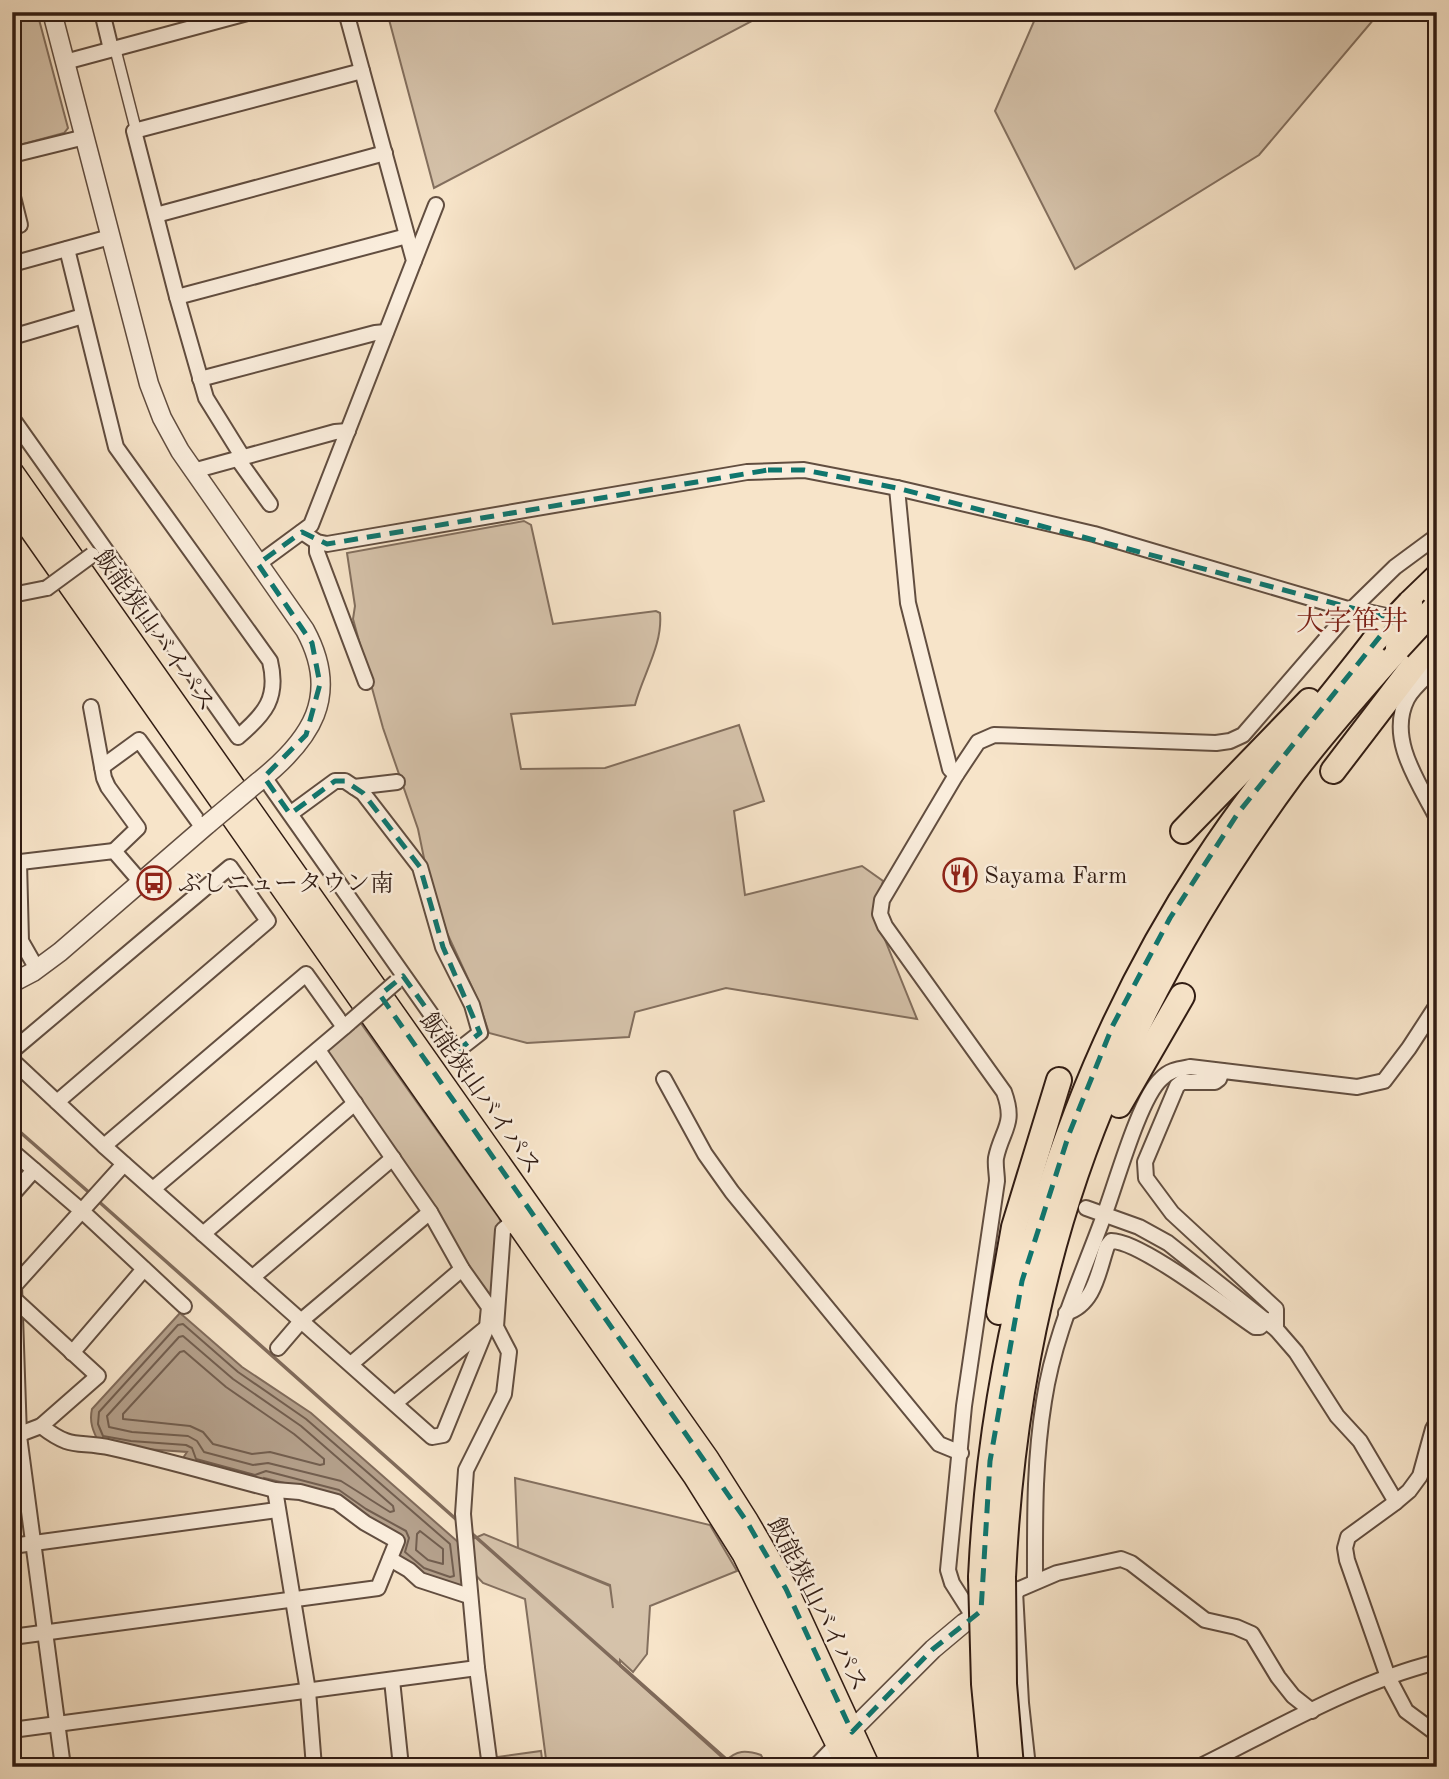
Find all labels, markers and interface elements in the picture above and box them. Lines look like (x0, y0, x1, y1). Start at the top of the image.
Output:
street label: 飯能狭山バイパス (89, 544, 221, 716)
district label: 大字笹井 (1296, 606, 1408, 637)
restaurant icon: Sayama Farm (941, 856, 979, 894)
bus stop icon: ぶしニュータウン南 (135, 864, 173, 902)
place label: Sayama Farm (984, 865, 1127, 889)
place label: ぶしニュータウン南 (178, 870, 394, 897)
street label: 飯能狭山バイパス (415, 1007, 547, 1179)
street label: 飯能狭山バイパス (762, 1513, 873, 1696)

